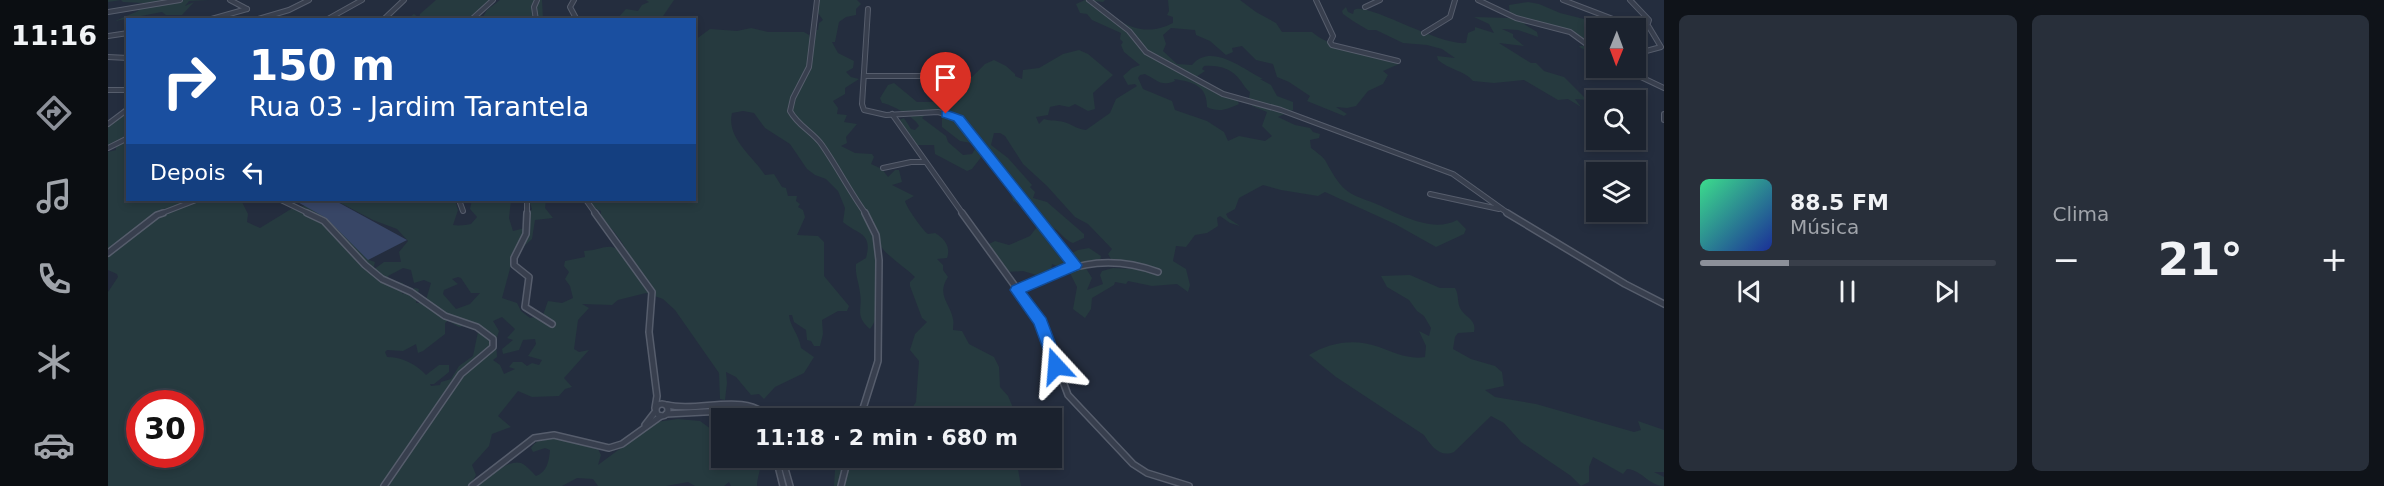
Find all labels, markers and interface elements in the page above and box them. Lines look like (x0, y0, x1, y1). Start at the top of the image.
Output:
north arrow (1586, 18, 1646, 78)
map controls (1586, 18, 1646, 222)
text: 11:16 (11, 20, 97, 51)
text: 150 m (249, 41, 395, 90)
icon: right (150, 42, 228, 120)
pin (920, 52, 971, 114)
icon: arrive (929, 61, 962, 94)
button: search (1586, 90, 1646, 150)
text: Rua 03 - Jardim Tarantela (249, 91, 589, 122)
icon: directions (33, 92, 75, 134)
icon: left (237, 156, 270, 189)
text: Depois (150, 160, 225, 185)
button: layers (1586, 162, 1646, 222)
icon: music (33, 175, 75, 217)
text: 88.5 FM (1790, 190, 1889, 215)
text: Clima (2053, 202, 2109, 226)
text: Música (1790, 215, 1859, 239)
text: 21° (2158, 233, 2243, 286)
text: − (2053, 240, 2080, 279)
text: + (2320, 240, 2348, 279)
icon: phone (33, 258, 75, 300)
icon: previous (1733, 275, 1766, 308)
icon: pause (1831, 275, 1864, 308)
icon: next (1930, 275, 1963, 308)
position arrow (1024, 334, 1088, 398)
icon: climate (33, 341, 75, 383)
speed limit sign: 30 (126, 390, 204, 468)
icon: car (33, 424, 75, 466)
text: 11:18 · 2 min · 680 m (755, 425, 1018, 450)

